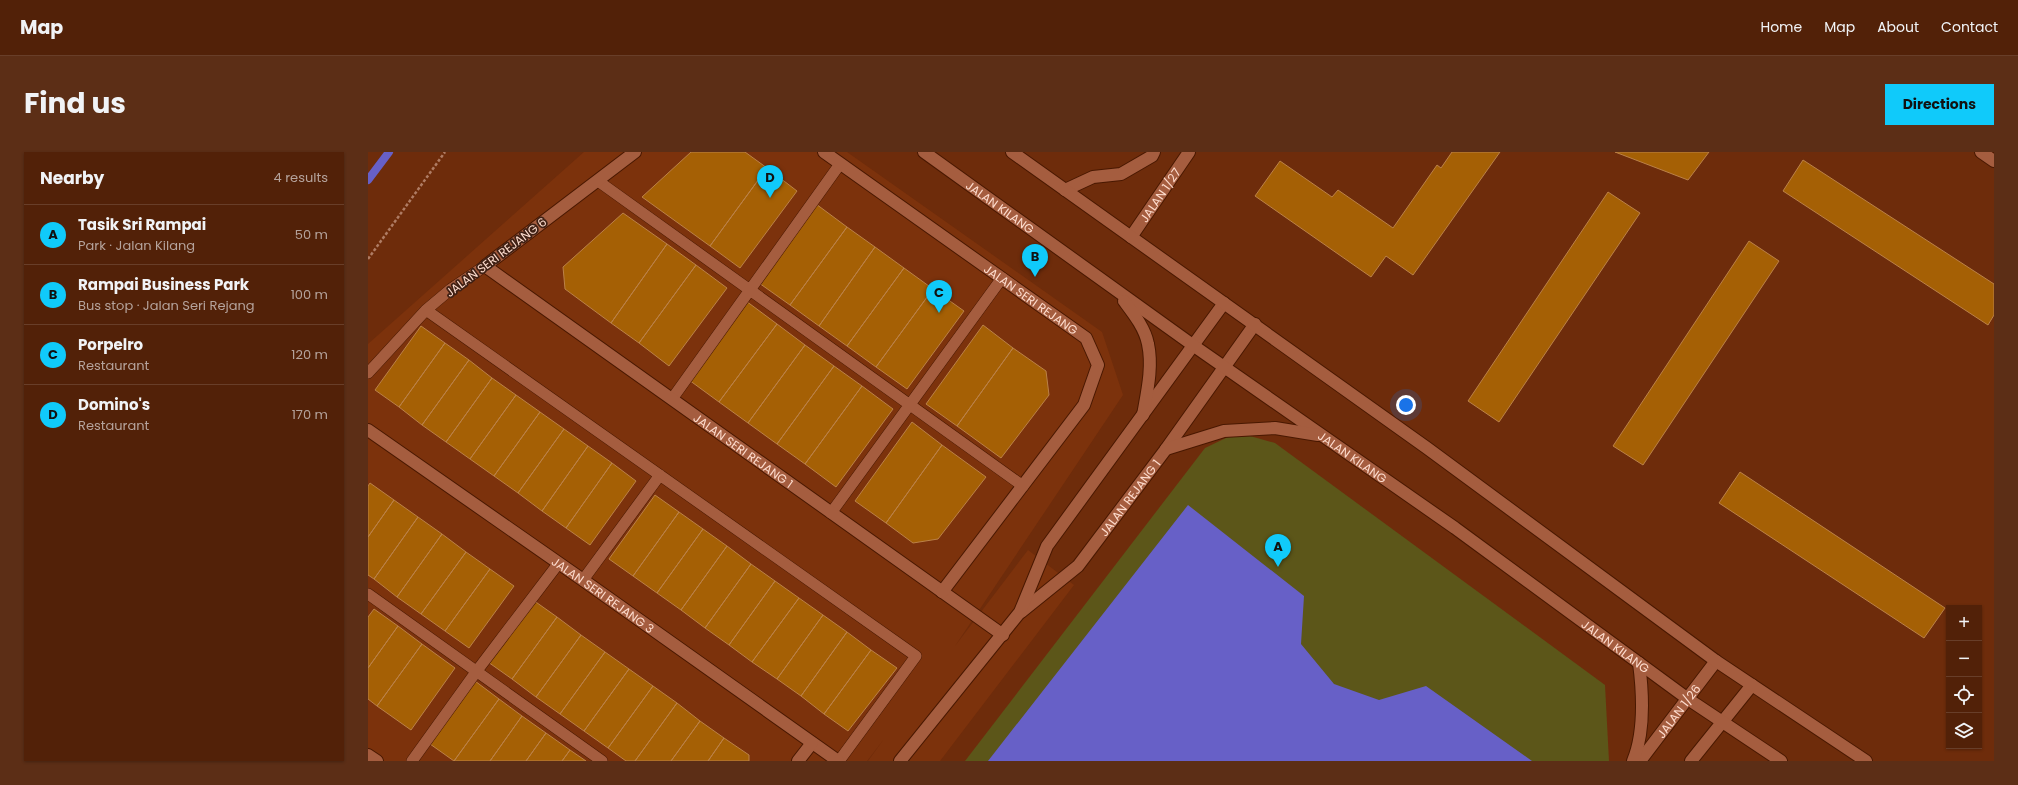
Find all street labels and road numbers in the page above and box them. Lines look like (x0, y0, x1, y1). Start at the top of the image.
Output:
street label: JALAN 1/27 (1135, 164, 1185, 225)
street label: JALAN KILANG (963, 176, 1038, 237)
street label: JALAN SERI REJANG 6 (442, 213, 550, 301)
street label: JALAN SERI REJANG (981, 260, 1082, 338)
street label: JALAN SERI REJANG 1 (690, 409, 797, 492)
street label: JALAN KILANG (1315, 427, 1391, 487)
street label: JALAN REJANG 1 (1095, 456, 1164, 539)
street label: JALAN SERI REJANG 3 (548, 552, 658, 637)
street label: JALAN KILANG (1578, 615, 1653, 677)
street label: JALAN 1/26 (1652, 680, 1704, 741)

